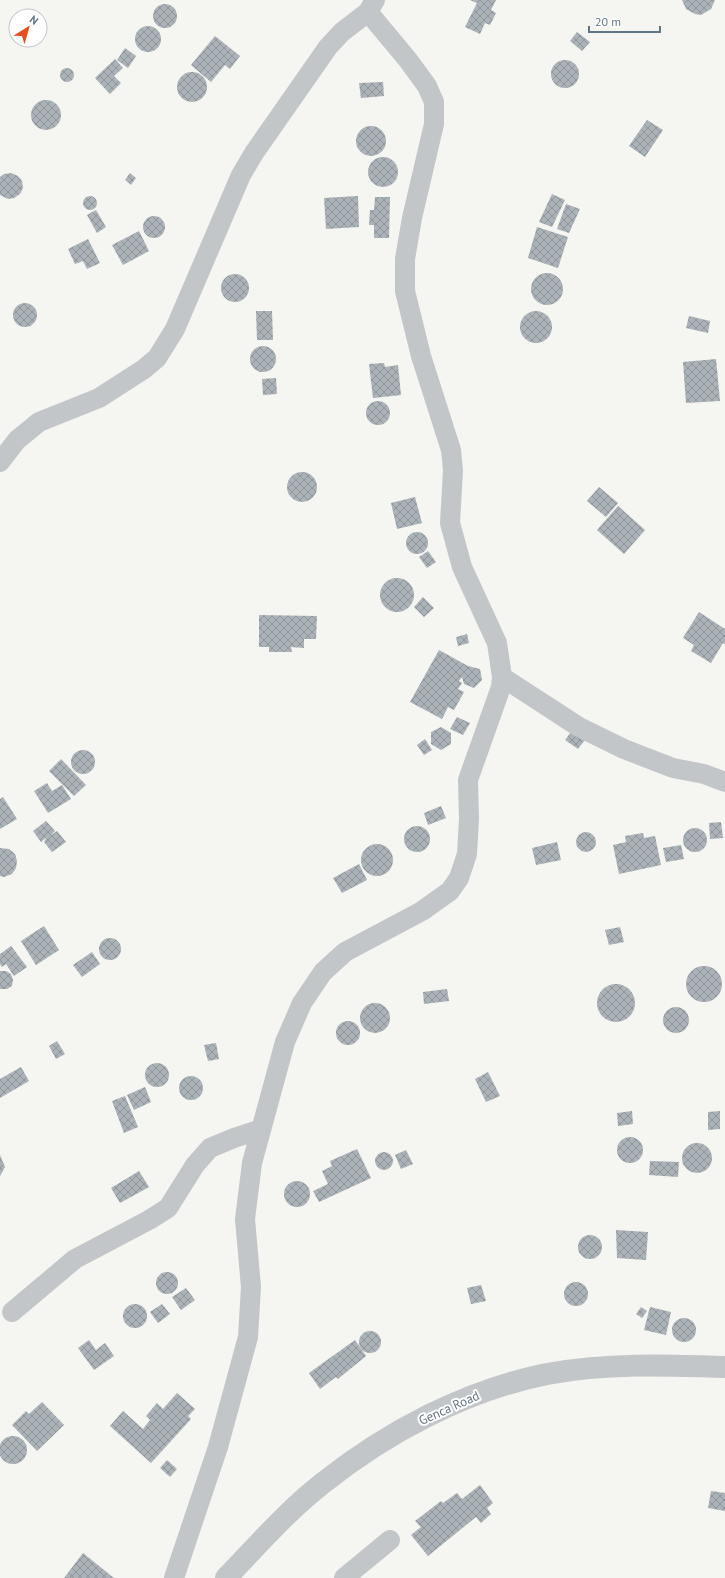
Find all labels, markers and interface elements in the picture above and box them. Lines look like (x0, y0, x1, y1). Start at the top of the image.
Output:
north arrow (8, 8, 48, 48)
scale bar (589, 8, 660, 34)
text: N (27, 12, 41, 28)
text: 20 m (595, 14, 621, 29)
street label: Genca Road (416, 1387, 482, 1429)

